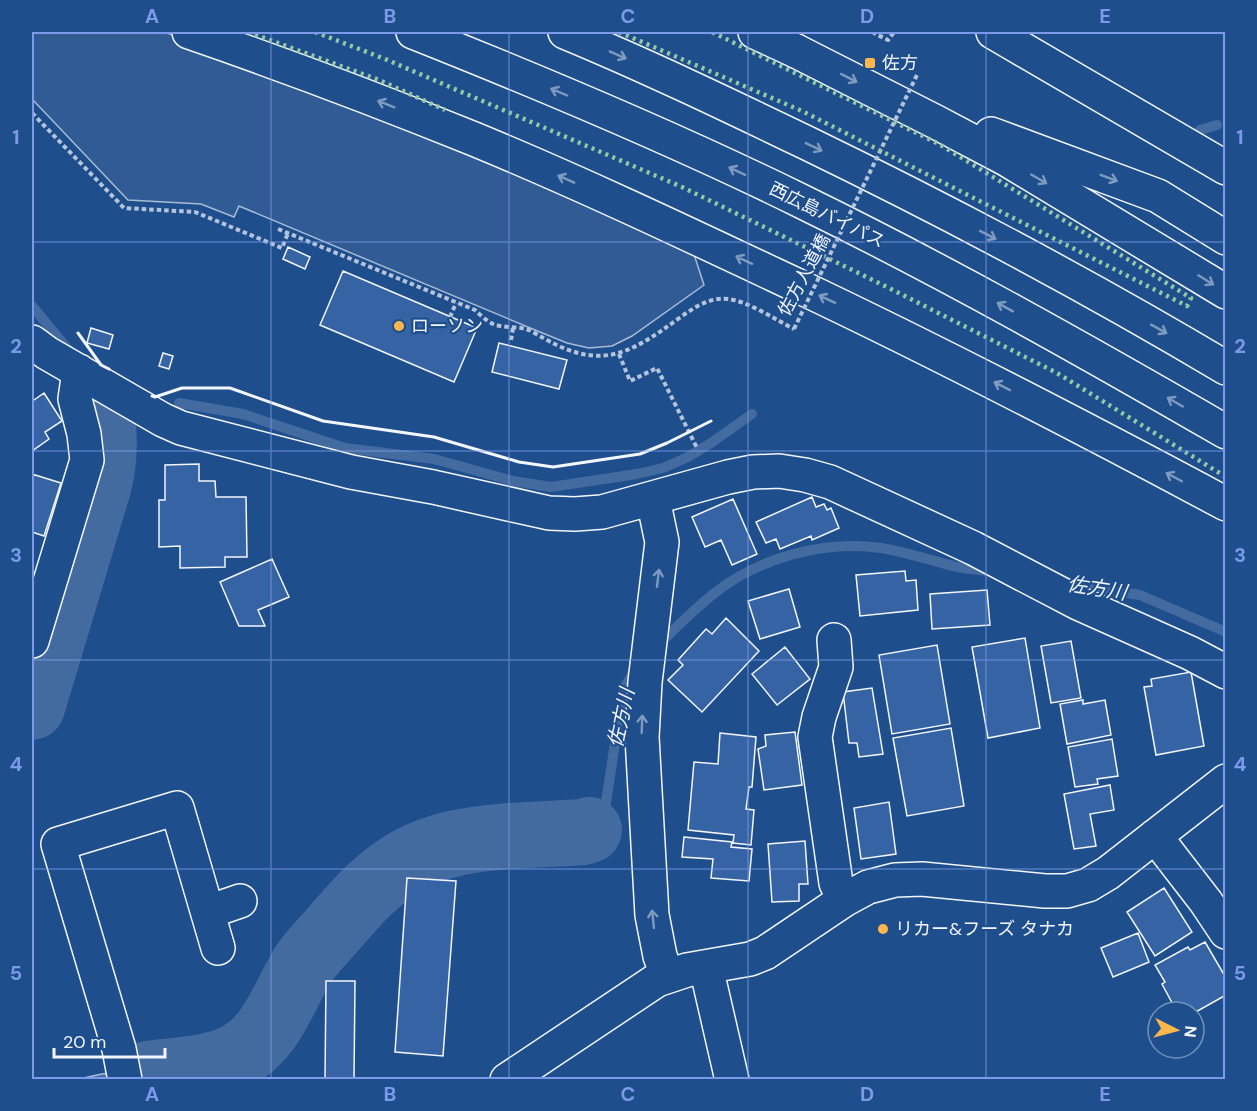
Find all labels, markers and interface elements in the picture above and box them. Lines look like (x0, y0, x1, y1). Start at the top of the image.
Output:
text: A (145, 3, 159, 29)
text: B (384, 3, 396, 29)
text: C (621, 3, 635, 29)
text: D (860, 3, 874, 29)
text: E (1099, 3, 1111, 29)
one-way arrow (609, 50, 627, 62)
place label: 佐方 (882, 51, 918, 75)
marker: 佐方 (863, 56, 877, 70)
one-way arrow (839, 73, 857, 84)
one-way arrow (551, 86, 569, 97)
one-way arrow (377, 98, 396, 109)
text: 1 (12, 124, 20, 150)
text: 1 (1236, 124, 1244, 150)
one-way arrow (805, 141, 823, 153)
one-way arrow (729, 165, 747, 177)
one-way arrow (558, 173, 576, 184)
one-way arrow (1100, 173, 1118, 184)
one-way arrow (1030, 174, 1048, 185)
street label: 西広島バイパス (765, 177, 889, 253)
one-way arrow (979, 229, 996, 241)
street label: 佐方人道橋 (772, 230, 836, 320)
one-way arrow (735, 254, 753, 266)
one-way arrow (1197, 274, 1214, 286)
one-way arrow (818, 293, 836, 305)
one-way arrow (997, 301, 1014, 313)
place label: ローソン (411, 314, 483, 338)
marker: ローソン (392, 319, 406, 333)
one-way arrow (1149, 324, 1167, 335)
text: 2 (10, 333, 22, 359)
text: 2 (1234, 333, 1246, 359)
one-way arrow (993, 379, 1011, 391)
one-way arrow (1167, 396, 1184, 408)
one-way arrow (1166, 471, 1183, 483)
text: 3 (10, 542, 22, 568)
text: 3 (1234, 542, 1246, 568)
one-way arrow (653, 568, 664, 588)
water label: 佐方川 (1065, 570, 1131, 606)
water label: 佐方川 (602, 684, 640, 750)
one-way arrow (637, 715, 648, 735)
text: 4 (10, 751, 23, 777)
text: 4 (1234, 751, 1247, 777)
one-way arrow (647, 909, 658, 929)
place label: リカー&フーズ タナカ (895, 917, 1074, 941)
marker: リカー&フーズ タナカ (876, 922, 890, 936)
text: 5 (10, 960, 22, 986)
text: 5 (1234, 960, 1246, 986)
north arrow (1146, 1000, 1206, 1060)
scale bar (54, 1021, 165, 1059)
text: N (1179, 1025, 1201, 1038)
text: 20 m (63, 1030, 106, 1054)
text: A (145, 1081, 159, 1107)
text: B (384, 1081, 396, 1107)
text: C (621, 1081, 635, 1107)
text: D (860, 1081, 874, 1107)
text: E (1099, 1081, 1111, 1107)

